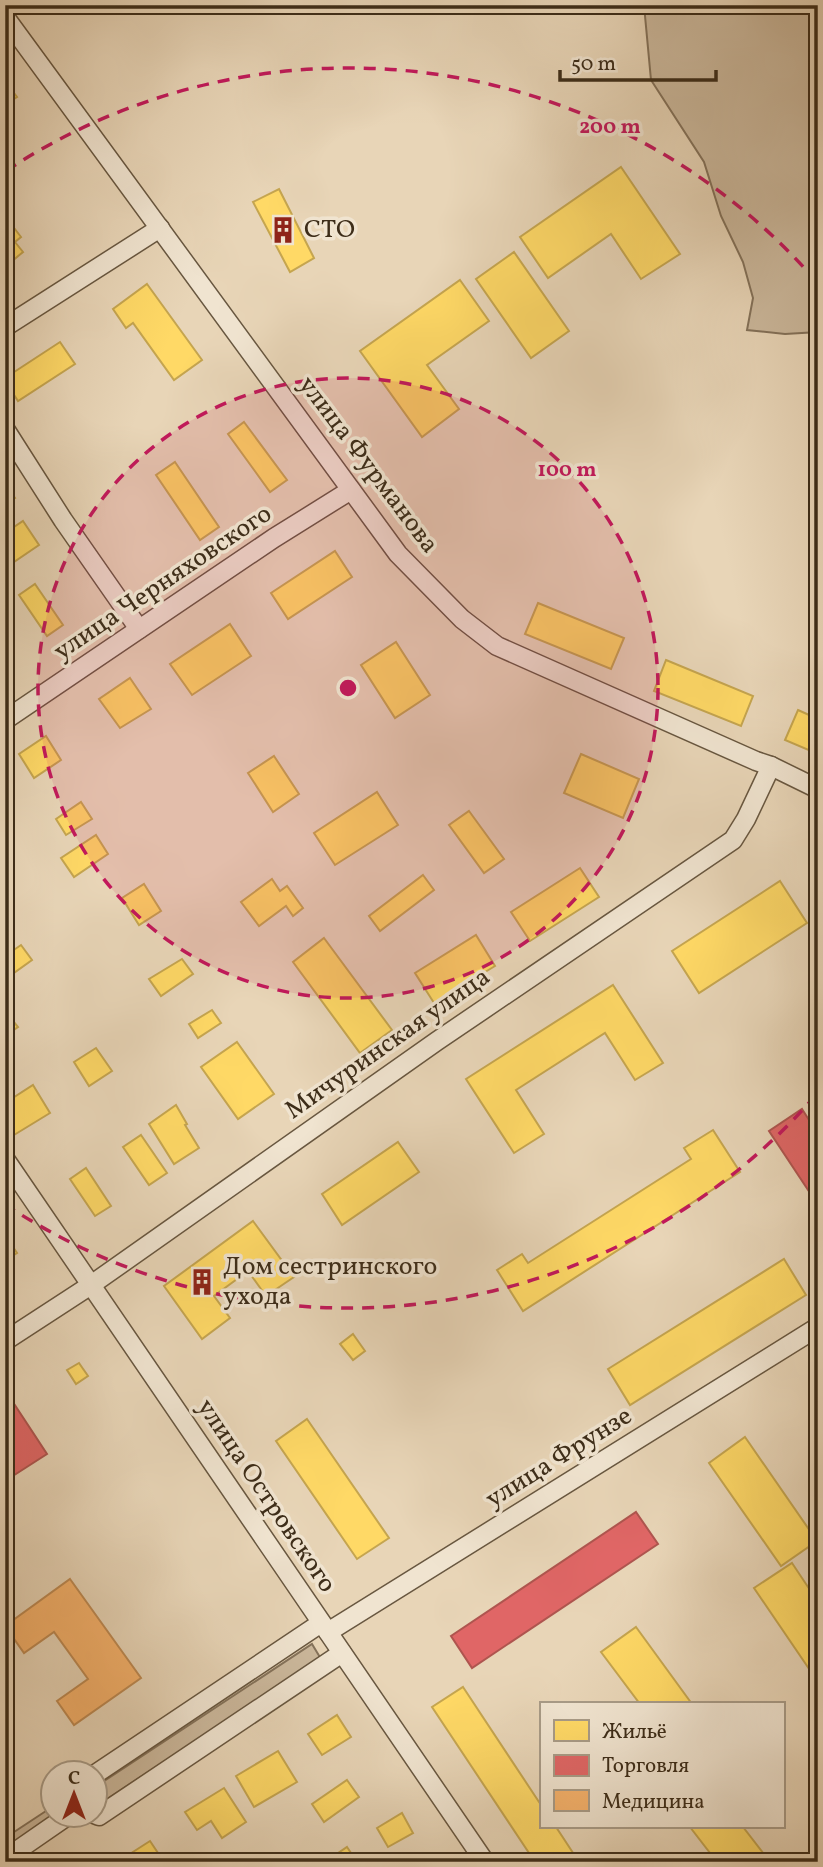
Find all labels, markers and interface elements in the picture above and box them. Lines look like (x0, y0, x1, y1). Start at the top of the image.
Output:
scale bar (560, 38, 716, 82)
text: 50 m (571, 50, 616, 79)
text: 200 m (579, 113, 641, 142)
place label: СТО (304, 212, 355, 248)
building icon: СТО (268, 215, 298, 245)
street label: улица Фурманова (289, 369, 447, 561)
text: 100 m (537, 456, 597, 485)
street label: улица Черняховского (47, 496, 279, 670)
centre of rings (336, 676, 360, 700)
street label: Мичуринская улица (278, 960, 498, 1128)
place label: Дом сестринского ухода (223, 1249, 437, 1315)
building icon: Дом сестринского ухода (187, 1267, 217, 1297)
street label: улица Островского (188, 1392, 344, 1600)
street label: улица Фрунзе (479, 1399, 639, 1517)
legend (540, 1702, 784, 1828)
text: Жильё (602, 1718, 667, 1747)
text: Торговля (602, 1752, 689, 1781)
north arrow (38, 1758, 108, 1828)
text: С (68, 1766, 80, 1792)
text: Медицина (602, 1788, 705, 1817)

